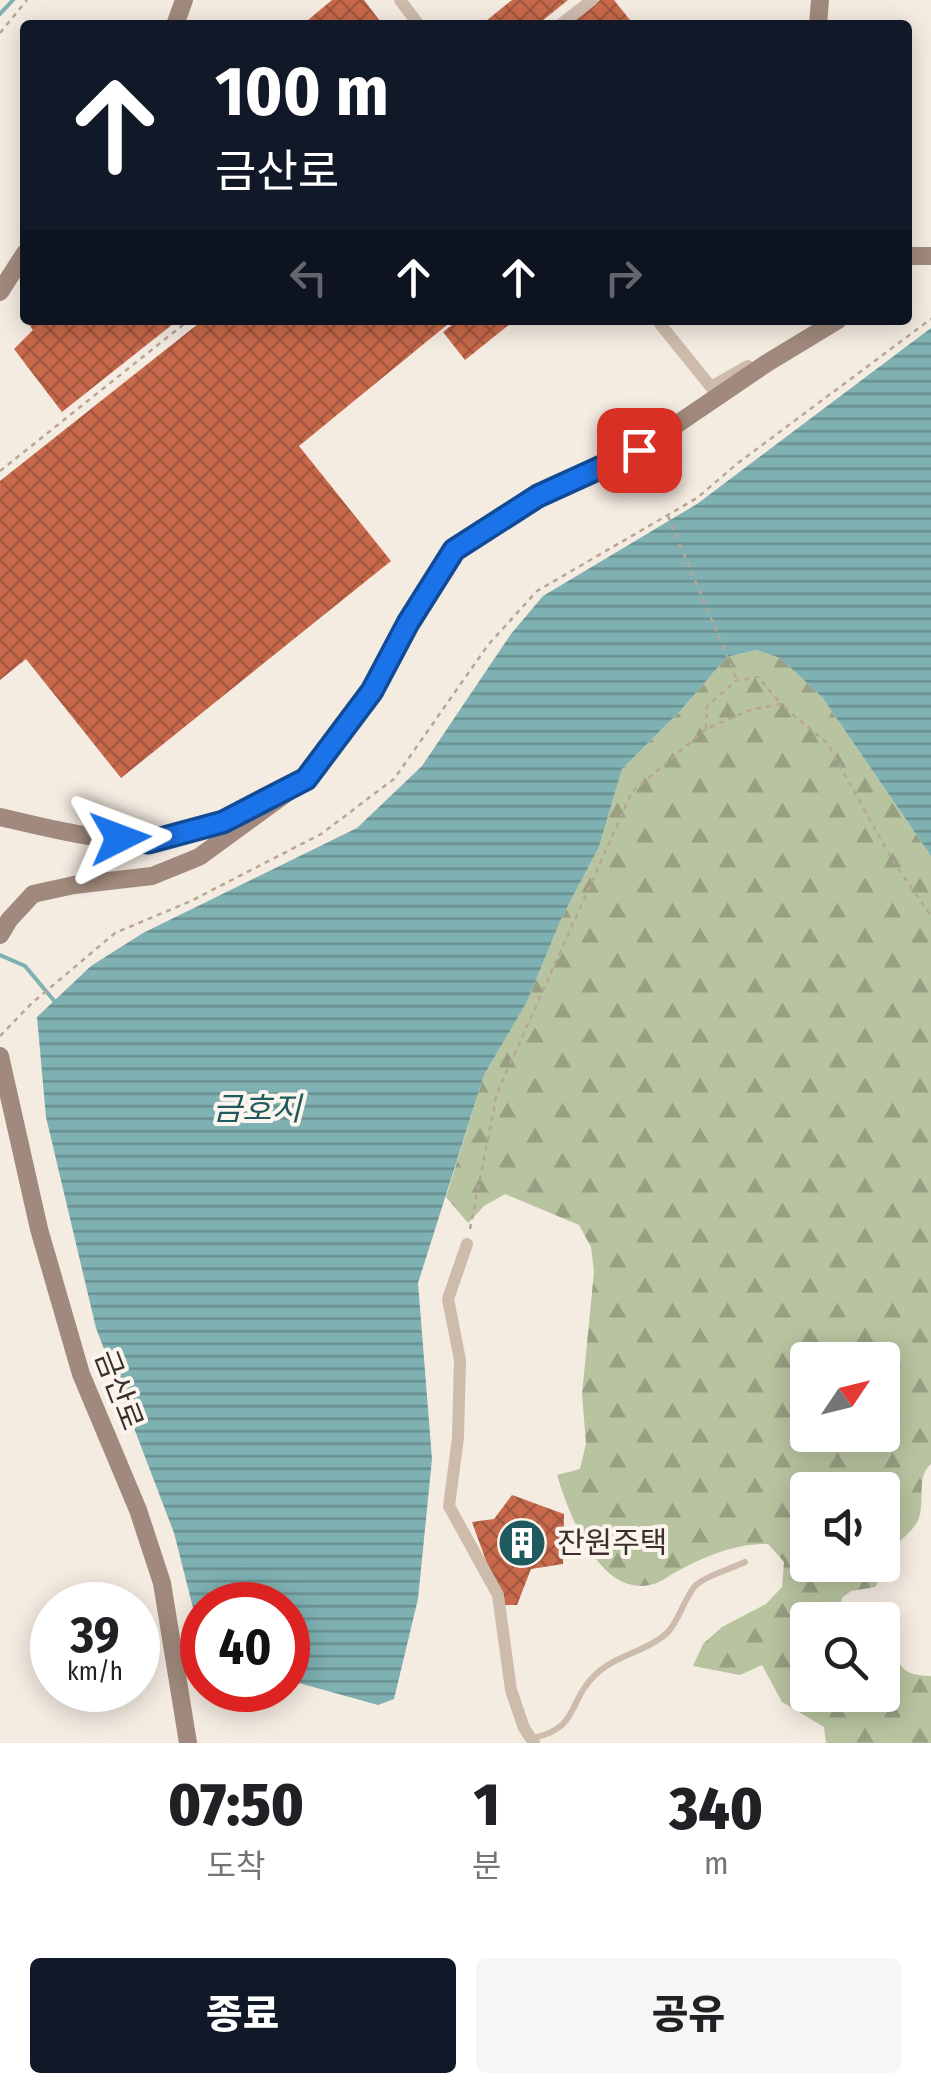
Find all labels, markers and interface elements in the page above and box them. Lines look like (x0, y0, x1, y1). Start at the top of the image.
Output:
text: 100 m (215, 50, 389, 134)
icon: ahead (50, 60, 180, 190)
text: 금산로 (215, 145, 339, 199)
icon: left (281, 250, 336, 305)
icon: ahead (386, 250, 441, 305)
icon: ahead (491, 250, 546, 305)
icon: right (596, 250, 651, 305)
pin (597, 408, 682, 493)
icon: arrive (612, 423, 667, 478)
position arrow (68, 786, 172, 890)
water label: 금호지 (213, 1090, 304, 1128)
north arrow (790, 1342, 900, 1452)
map controls (790, 1342, 900, 1712)
street label: 금산로 (87, 1345, 151, 1435)
button: sound (790, 1472, 900, 1582)
building icon: 잔원주택 (496, 1517, 548, 1569)
place label: 잔원주택 (557, 1525, 667, 1561)
speed limit sign: 40 (180, 1582, 310, 1712)
button: search (790, 1602, 900, 1712)
text: 39 (70, 1605, 120, 1665)
text: km/h (67, 1657, 123, 1687)
text: 07:50 (168, 1769, 304, 1841)
text: 1 (474, 1769, 500, 1841)
text: 340 (670, 1773, 763, 1845)
text: m (704, 1844, 729, 1882)
text: 도착 (207, 1847, 265, 1885)
text: 분 (472, 1847, 501, 1885)
button: 종료 (30, 1958, 456, 2073)
button: 공유 (476, 1958, 901, 2073)

